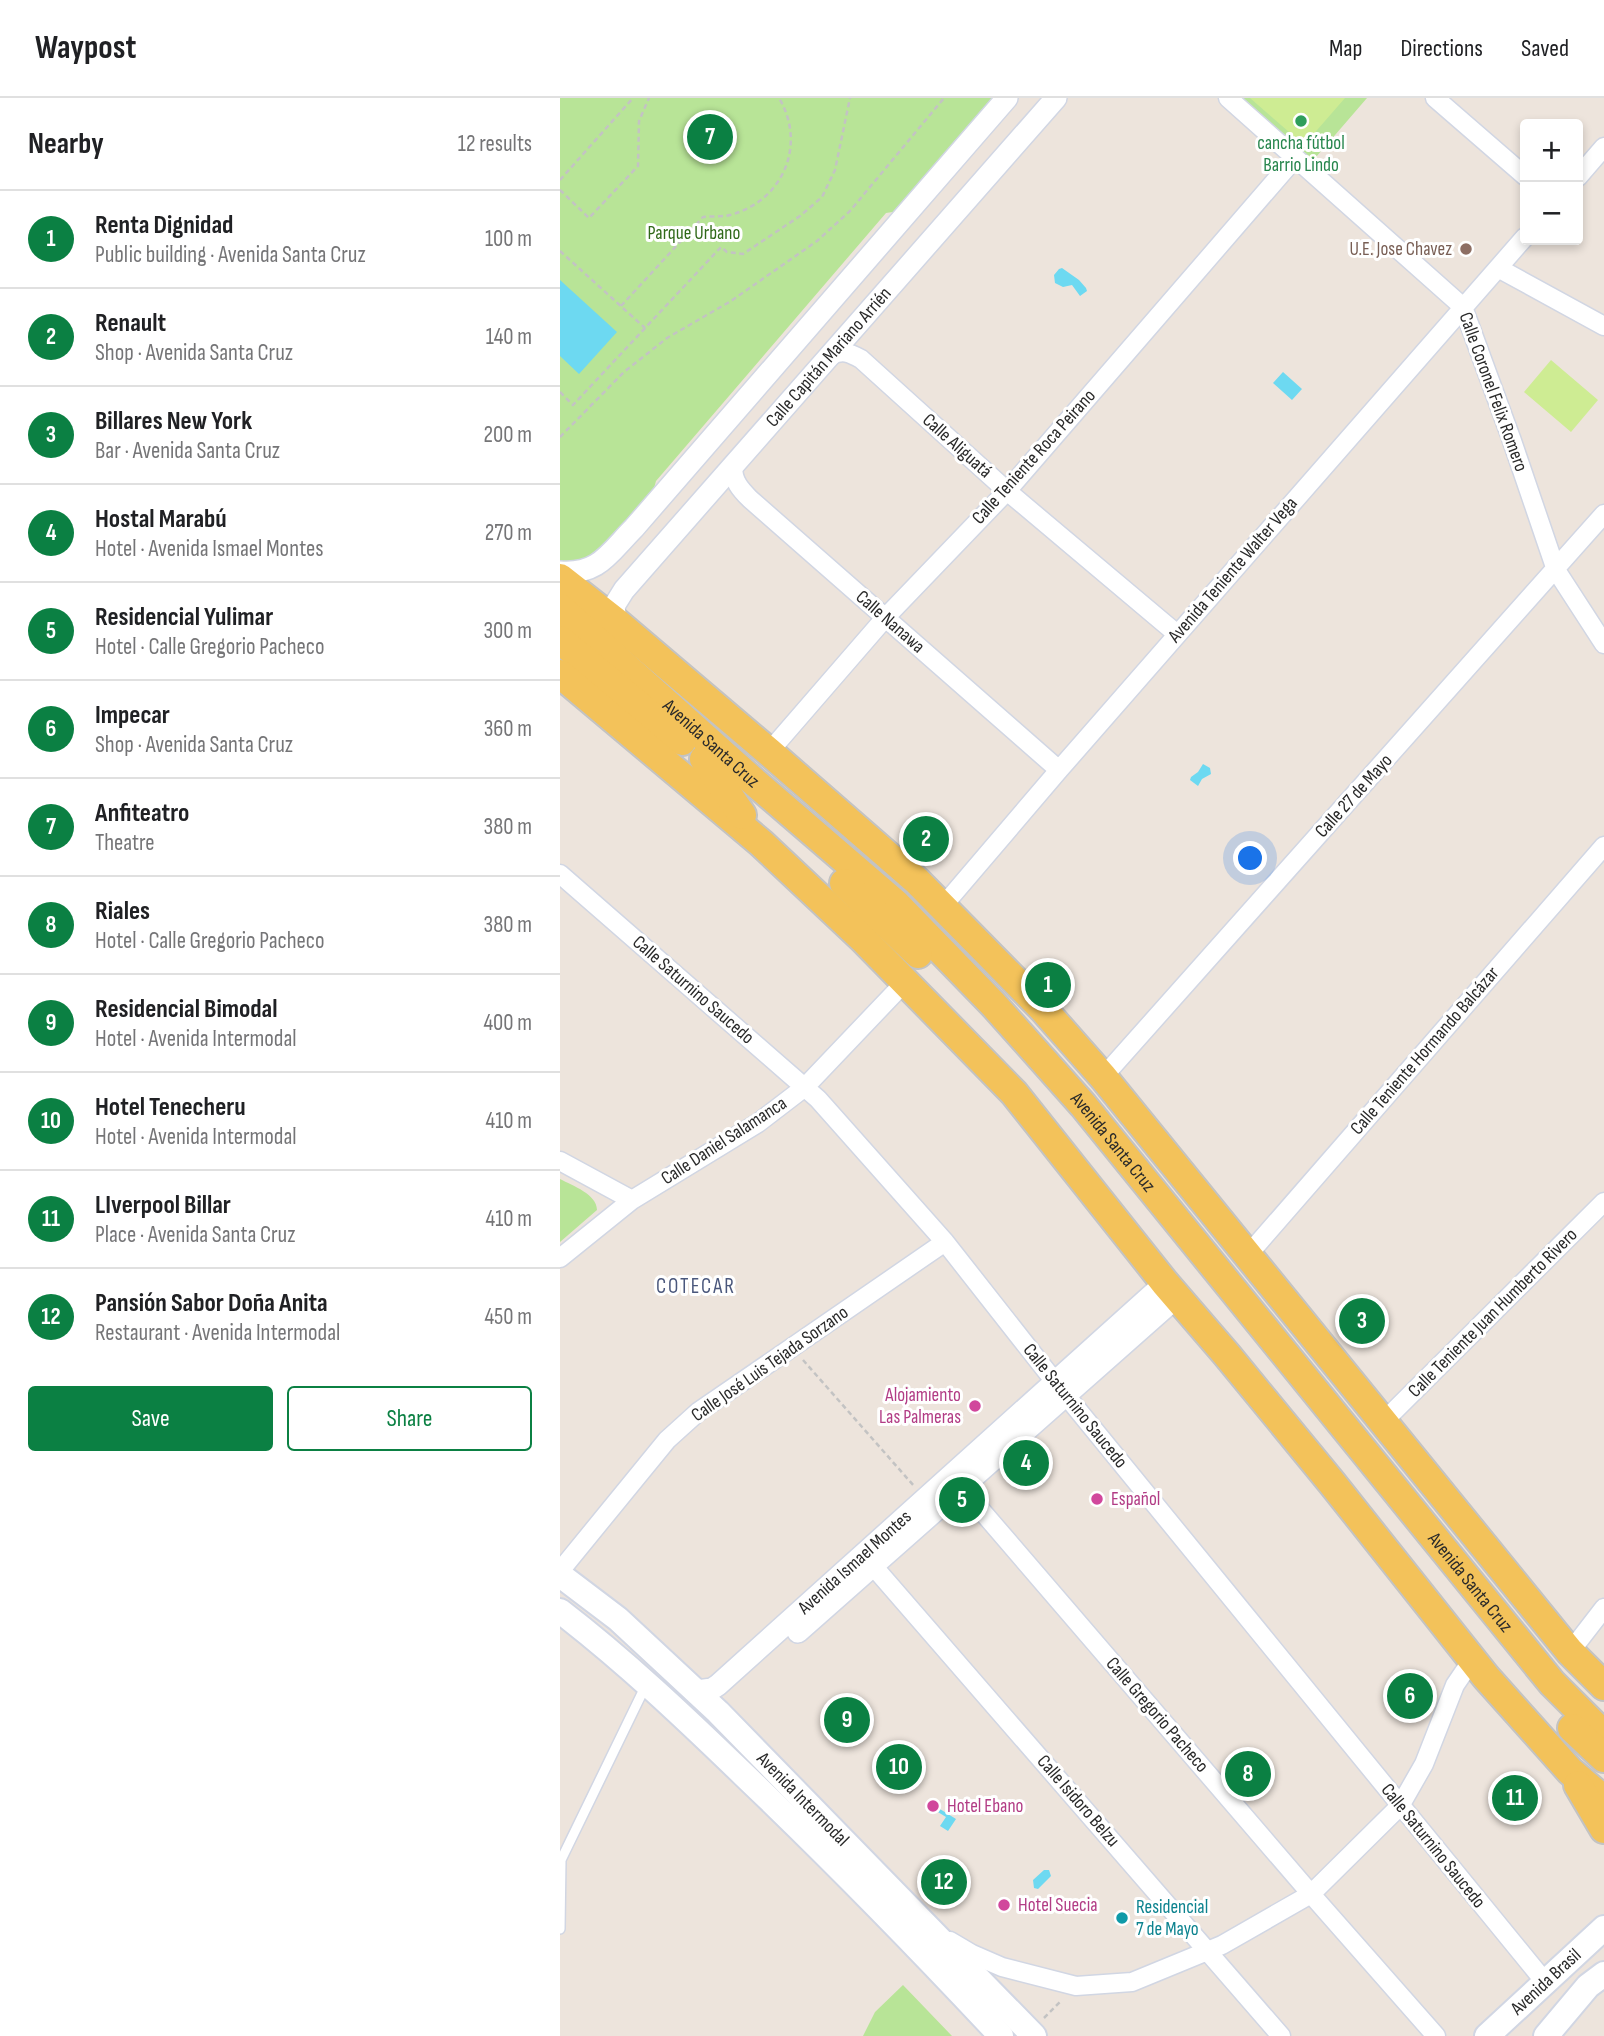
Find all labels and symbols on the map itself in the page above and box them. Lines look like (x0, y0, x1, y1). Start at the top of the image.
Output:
pin: 7 (687, 111, 733, 163)
marker: cancha fútbol Barrio Lindo (1293, 113, 1309, 129)
place label: cancha fútbol Barrio Lindo (1257, 132, 1345, 177)
park label: Parque Urbano (648, 222, 740, 245)
place label: U.E. Jose Chavez (1350, 238, 1452, 261)
marker: U.E. Jose Chavez (1458, 241, 1474, 257)
street label: Calle Capitán Mariano Arrién (761, 282, 896, 432)
street label: Calle Coronel Felix Romero (1454, 309, 1532, 475)
street label: Calle Teniente Roca Peirano (967, 385, 1101, 529)
street label: Calle Aliguatá (917, 409, 997, 483)
street label: Avenida Teniente Walter Vega (1163, 493, 1302, 648)
street label: Calle Nanawa (851, 586, 929, 658)
street label: Avenida Santa Cruz (657, 694, 764, 793)
street label: Calle 27 de Mayo (1310, 749, 1398, 843)
pin: 2 (903, 813, 949, 865)
your location (1233, 841, 1267, 875)
street label: Calle Saturnino Saucedo (627, 931, 759, 1049)
pin: 1 (1025, 959, 1071, 1011)
street label: Calle Teniente Hormando Balcázar (1346, 962, 1505, 1140)
street label: Avenida Santa Cruz (1065, 1087, 1160, 1197)
street label: Calle Daniel Salamanca (657, 1092, 791, 1190)
street label: Calle Teniente Juan Humberto Rivero (1404, 1224, 1582, 1402)
district label: COTECAR (656, 1274, 736, 1299)
pin: 3 (1339, 1295, 1385, 1347)
street label: Calle José Luis Tejada Sorzano (687, 1301, 853, 1427)
street label: Calle Saturnino Saucedo (1018, 1339, 1132, 1473)
place label: Alojamiento Las Palmeras (879, 1384, 961, 1429)
marker: Alojamiento Las Palmeras (967, 1398, 983, 1414)
pin: 4 (1003, 1437, 1049, 1489)
pin: 5 (939, 1474, 985, 1526)
place label: Español (1111, 1488, 1160, 1511)
marker: Español (1089, 1491, 1105, 1507)
street label: Avenida Ismael Montes (792, 1505, 916, 1620)
street label: Avenida Santa Cruz (1422, 1527, 1518, 1637)
street label: Calle Gregorio Pacheco (1101, 1653, 1213, 1777)
pin: 6 (1387, 1670, 1433, 1722)
pin: 9 (824, 1694, 870, 1746)
pin: 10 (876, 1741, 922, 1793)
street label: Avenida Intermodal (751, 1746, 854, 1851)
pin: 8 (1225, 1748, 1271, 1800)
street label: Calle Isidoro Belzu (1032, 1750, 1124, 1852)
pin: 11 (1492, 1772, 1538, 1824)
street label: Calle Saturnino Saucedo (1376, 1779, 1490, 1913)
place label: Hotel Ebano (947, 1795, 1023, 1818)
marker: Hotel Ebano (925, 1798, 941, 1814)
pin: 12 (921, 1856, 967, 1908)
place label: Hotel Suecia (1018, 1894, 1098, 1917)
place label: Residencial 7 de Mayo (1136, 1896, 1208, 1941)
marker: Hotel Suecia (996, 1897, 1012, 1913)
marker: Residencial 7 de Mayo (1114, 1910, 1130, 1926)
street label: Avenida Brasil (1505, 1944, 1586, 2021)

